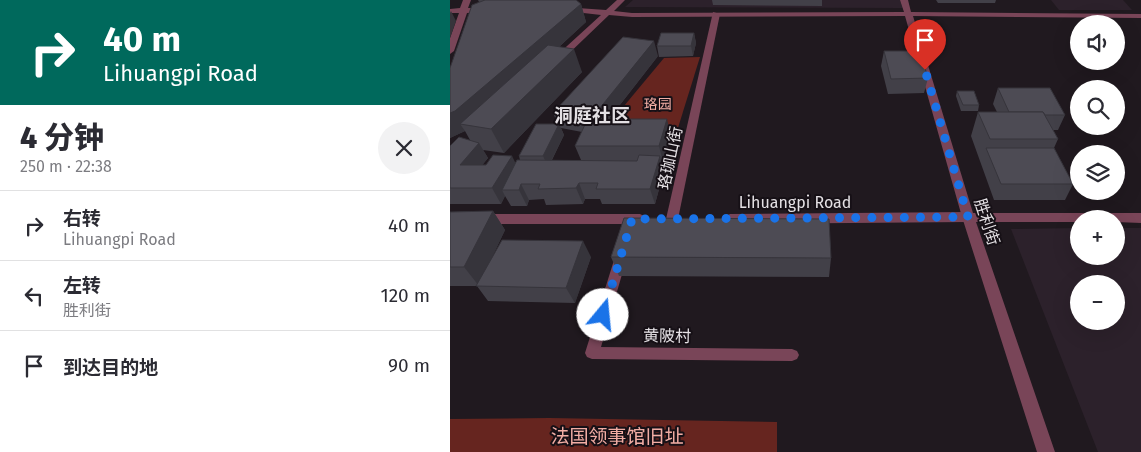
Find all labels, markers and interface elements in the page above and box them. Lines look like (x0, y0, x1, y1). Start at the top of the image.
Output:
map controls (1070, 15, 1125, 330)
button: sound (1070, 15, 1125, 70)
text: 40 m (103, 18, 181, 60)
pin (904, 19, 946, 70)
icon: right (20, 20, 85, 85)
icon: arrive (911, 26, 939, 54)
text: Lihuangpi Road (103, 60, 258, 87)
button: search (1070, 80, 1125, 135)
park label: 珞园 (644, 96, 672, 113)
district label: 洞庭社区 (554, 104, 630, 127)
text: 4 分钟 (20, 120, 104, 156)
button: close (378, 122, 430, 174)
street label: 珞珈山街 (654, 125, 686, 191)
button: layers (1070, 145, 1125, 200)
text: 250 m · 22:38 (20, 157, 112, 176)
street label: Lihuangpi Road (739, 193, 851, 212)
street label: 胜利街 (971, 196, 1003, 248)
text: 右转 (63, 207, 101, 230)
button: + (1070, 210, 1125, 265)
icon: right (20, 212, 48, 240)
text: 40 m (388, 214, 430, 237)
text: Lihuangpi Road (63, 230, 176, 249)
text: 左转 (63, 274, 101, 297)
button: − (1070, 275, 1125, 330)
icon: left (20, 282, 48, 310)
text: 120 m (380, 284, 430, 307)
position arrow (576, 288, 628, 340)
text: 胜利街 (63, 301, 111, 320)
street label: 黄陂村 (643, 326, 691, 346)
icon: arrive (20, 352, 48, 380)
text: 90 m (388, 354, 430, 377)
text: 到达目的地 (63, 356, 158, 379)
park label: 法国领事馆旧址 (550, 425, 684, 448)

